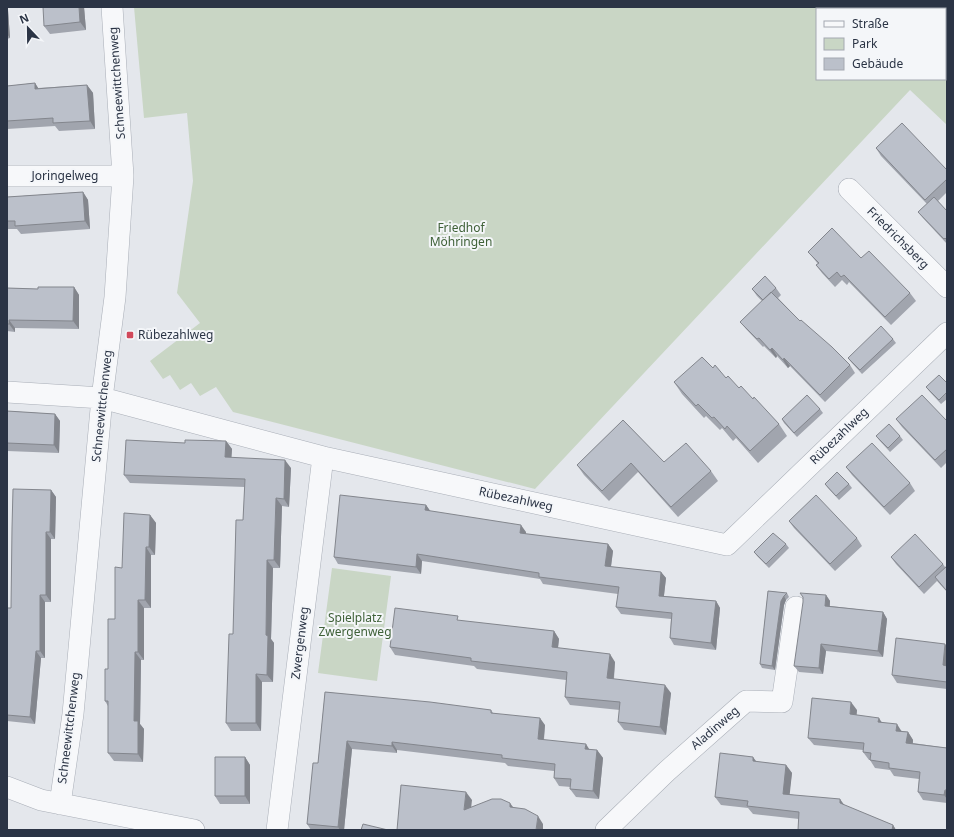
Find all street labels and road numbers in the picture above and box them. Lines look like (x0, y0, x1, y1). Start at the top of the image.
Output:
street label: Schneewittchenweg (104, 26, 129, 140)
street label: Joringelweg (31, 167, 98, 184)
street label: Friedrichsberg (863, 203, 933, 273)
street label: Schneewittchenweg (87, 349, 116, 463)
street label: Rübezahlweg (806, 403, 872, 468)
street label: Rübezahlweg (477, 482, 555, 515)
street label: Zwergenweg (287, 606, 312, 680)
street label: Schneewittchenweg (53, 671, 84, 785)
street label: Aladinweg (687, 702, 743, 753)

